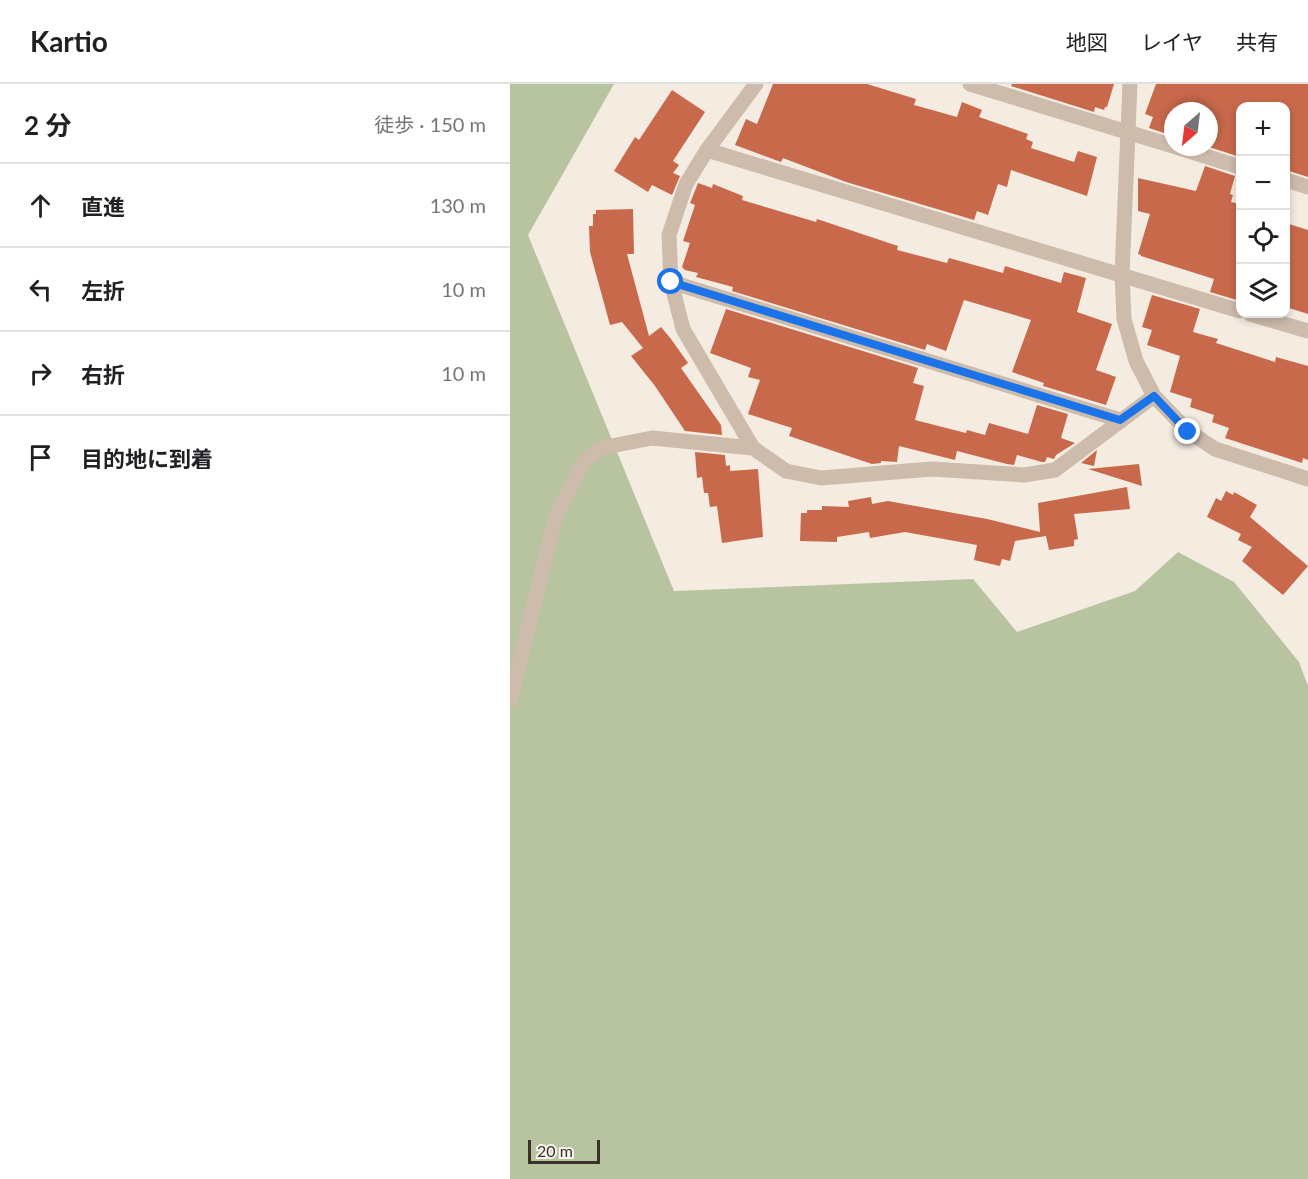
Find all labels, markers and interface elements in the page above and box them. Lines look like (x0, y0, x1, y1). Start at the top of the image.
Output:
text: Kartio (30, 24, 108, 58)
text: 地図 (1066, 29, 1108, 54)
text: レイヤ (1141, 29, 1203, 54)
text: 共有 (1236, 29, 1278, 54)
north arrow (1164, 102, 1218, 156)
map controls (1236, 102, 1290, 318)
button: + (1236, 102, 1290, 156)
text: 2 分 (24, 109, 71, 141)
text: 徒歩 · 150 m (374, 112, 486, 136)
button: − (1236, 156, 1290, 210)
icon: ahead (24, 189, 57, 222)
text: 直進 (81, 193, 125, 220)
text: 130 m (430, 193, 486, 217)
button: locate (1236, 210, 1290, 264)
button: layers (1236, 264, 1290, 318)
route start (657, 268, 683, 294)
icon: left (24, 273, 57, 306)
text: 左折 (81, 277, 125, 304)
text: 10 m (441, 277, 486, 301)
icon: right (24, 357, 57, 390)
text: 右折 (81, 361, 125, 388)
text: 10 m (441, 361, 486, 385)
route end (1174, 418, 1200, 444)
icon: arrive (24, 441, 57, 474)
text: 目的地に到着 (81, 445, 213, 472)
scale bar (528, 1137, 600, 1164)
text: 20 m (537, 1141, 573, 1160)

